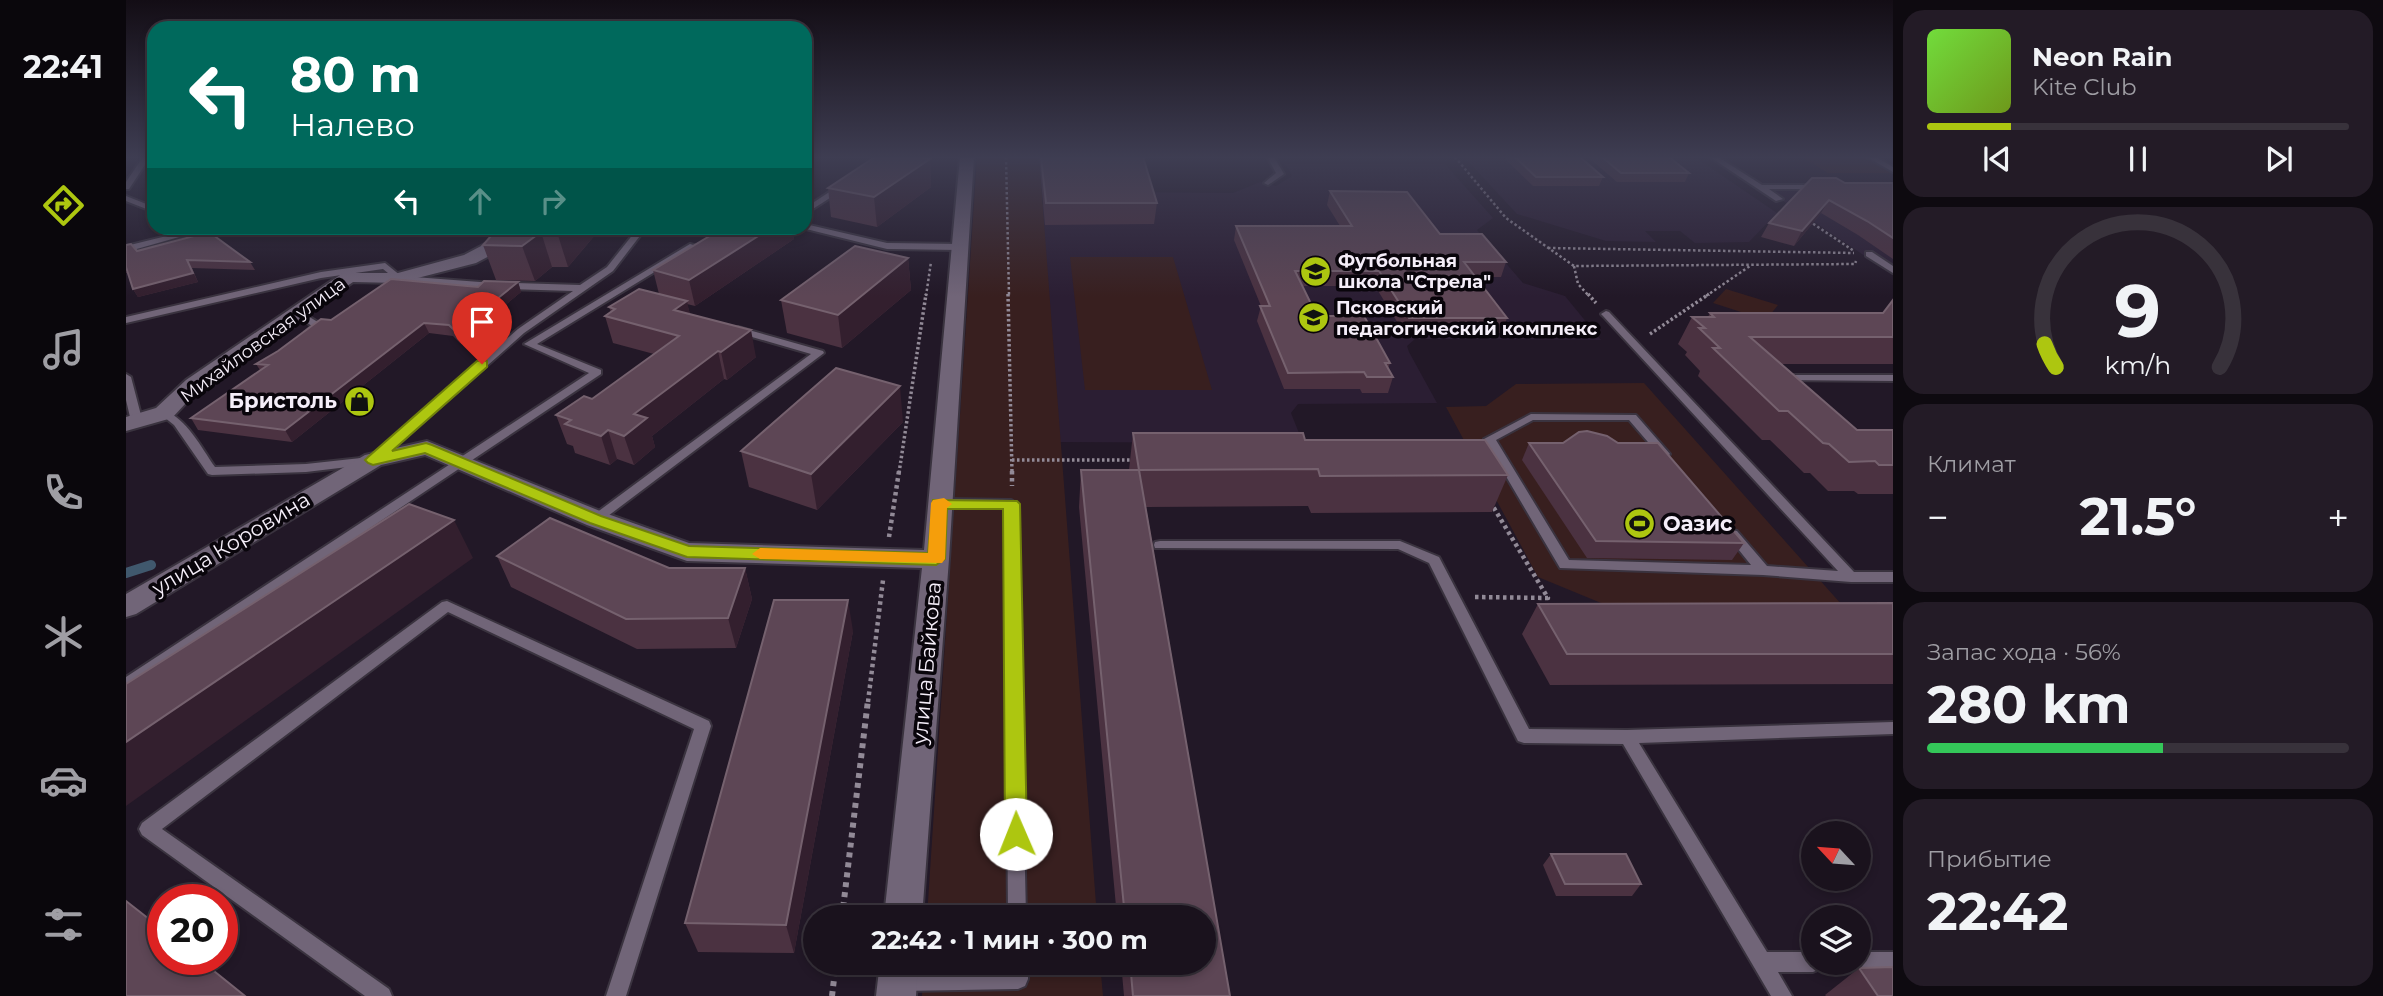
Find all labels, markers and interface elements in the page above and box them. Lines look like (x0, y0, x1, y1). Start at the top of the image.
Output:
text: Neon Rain (2032, 41, 2173, 73)
text: 80 m (290, 45, 421, 104)
text: 22:41 (23, 47, 103, 86)
icon: left (175, 49, 266, 140)
text: Kite Club (2032, 73, 2137, 101)
text: Налево (290, 105, 415, 144)
icon: previous (1978, 140, 2016, 178)
icon: pause (2119, 140, 2157, 178)
icon: next (2260, 140, 2298, 178)
icon: directions (39, 181, 88, 230)
icon: left (388, 182, 426, 220)
icon: ahead (461, 182, 499, 220)
icon: right (534, 182, 572, 220)
place label: Футбольная школа "Стрела" (1338, 250, 1491, 293)
school or university icon: Футбольная школа "Стрела" (1298, 254, 1332, 288)
text: 9 (2115, 267, 2161, 355)
street label: Михайловская улица (176, 273, 350, 407)
pin (452, 292, 512, 364)
place label: Псковский педагогический комплекс (1336, 297, 1598, 340)
school or university icon: Псковский педагогический комплекс (1296, 301, 1330, 335)
icon: arrive (463, 303, 501, 341)
icon: music (39, 325, 88, 374)
text: km/h (2105, 350, 2171, 380)
shop icon: Бристоль (343, 384, 377, 418)
place label: Бристоль (229, 388, 337, 413)
text: Климат (1927, 450, 2016, 478)
icon: phone (39, 468, 88, 517)
text: 21.5° (2079, 485, 2197, 548)
street label: улица Коровина (146, 487, 314, 601)
text: − (1927, 494, 1949, 541)
text: + (2327, 494, 2349, 541)
sports icon: Оазис (1623, 507, 1657, 541)
place label: Оазис (1663, 511, 1733, 536)
street label: улица Байкова (907, 581, 946, 746)
icon: climate (39, 612, 88, 661)
text: Запас хода · 56% (1927, 638, 2121, 666)
text: 280 km (1927, 673, 2130, 736)
icon: car (39, 756, 88, 805)
position arrow (979, 797, 1053, 871)
north arrow (1801, 821, 1871, 891)
map controls (1801, 821, 1871, 975)
text: Прибытие (1927, 845, 2052, 873)
text: 22:42 (1927, 880, 2069, 943)
speed limit sign: 20 (147, 884, 238, 975)
icon: filters (39, 900, 88, 949)
button: layers (1801, 905, 1871, 975)
text: 22:42 · 1 мин · 300 m (871, 924, 1148, 956)

